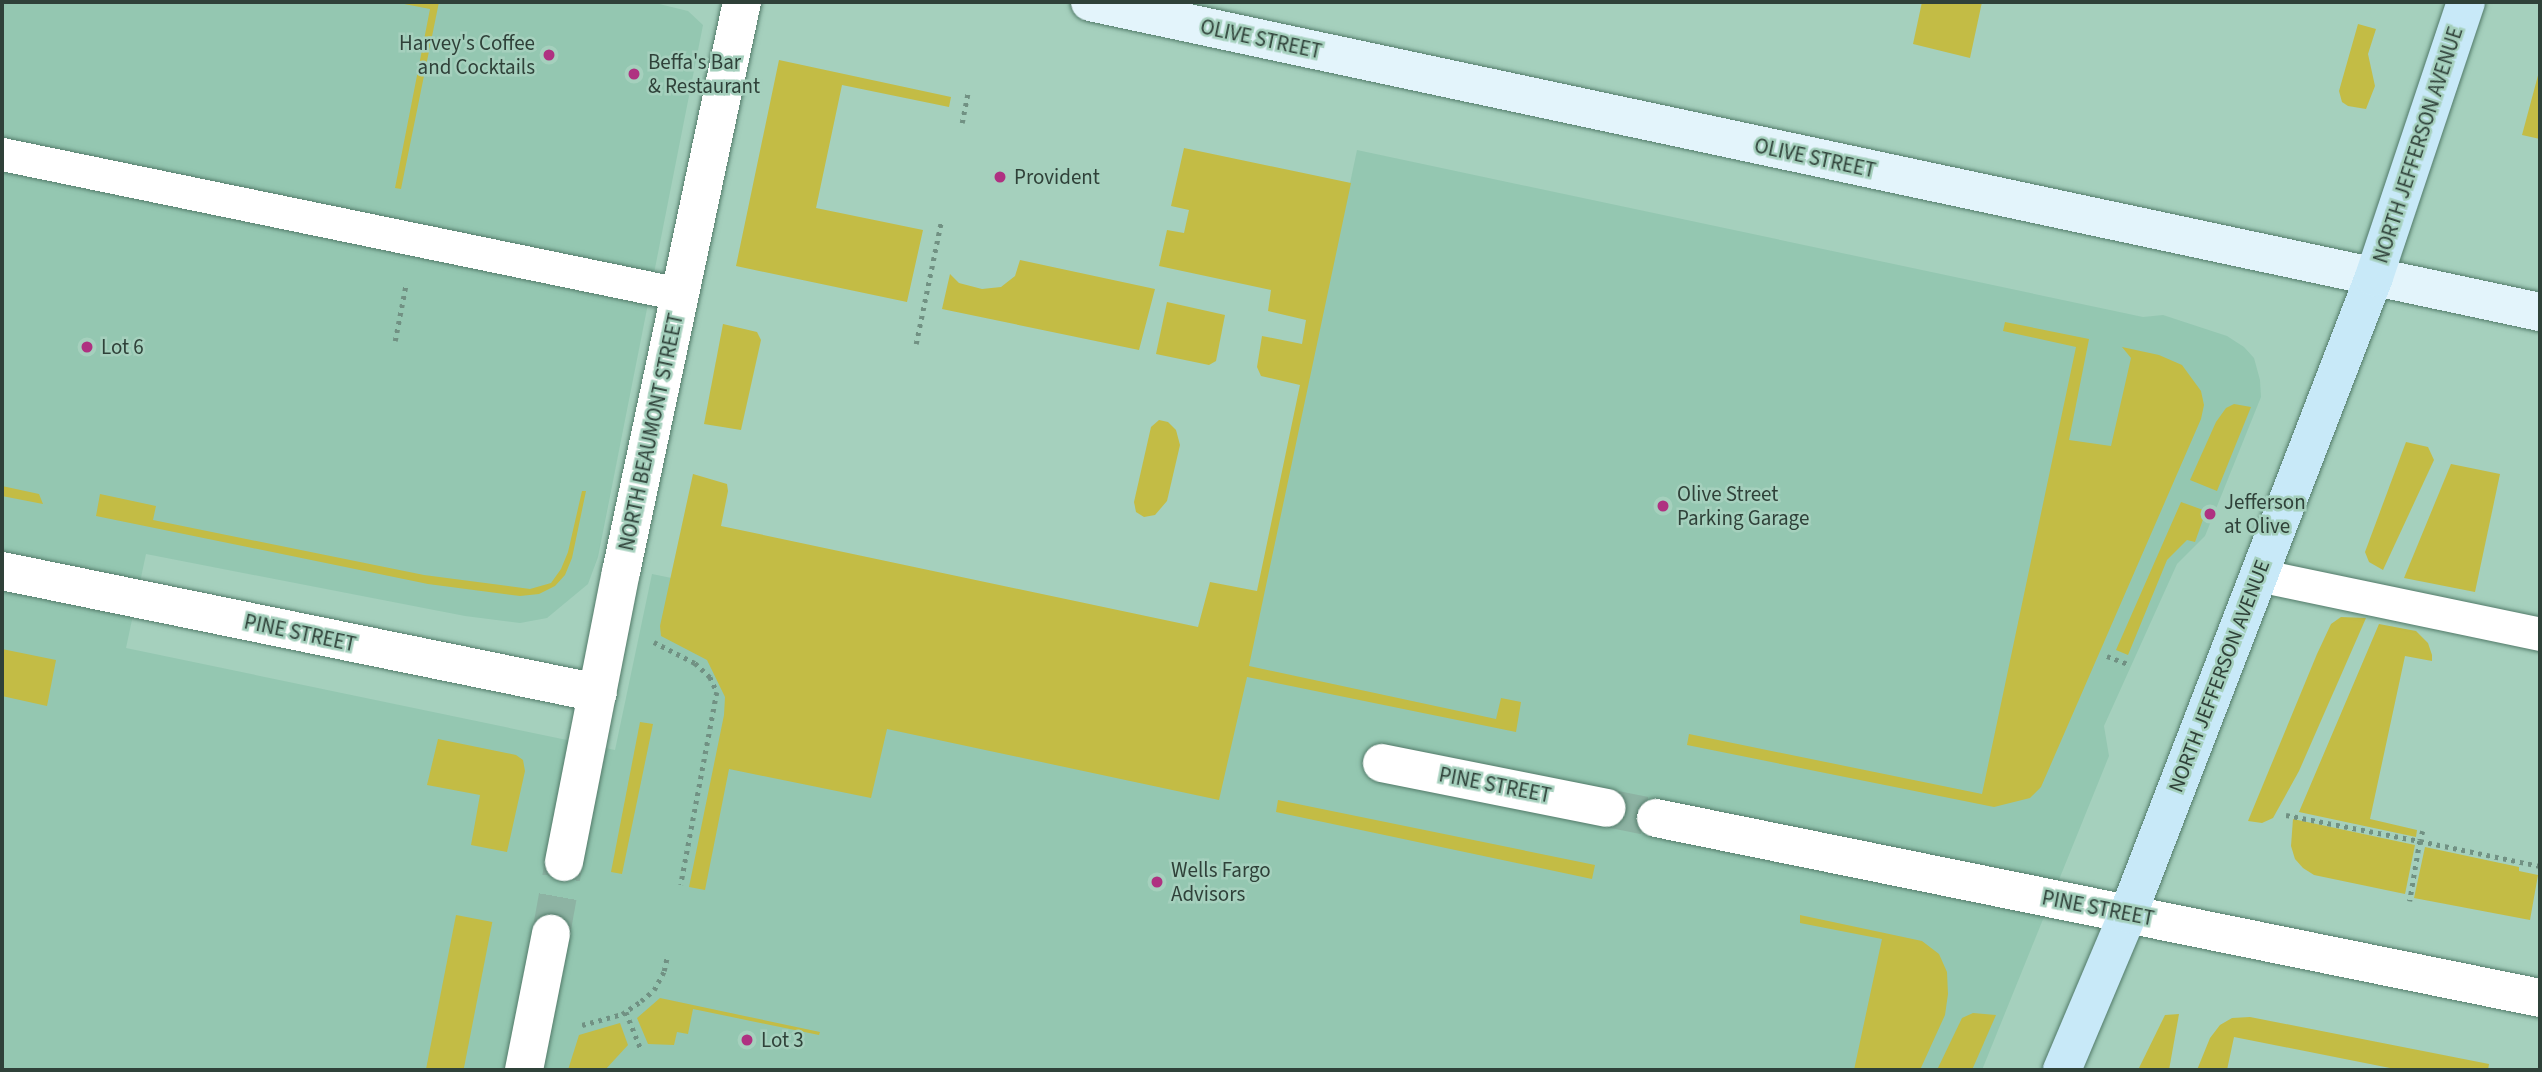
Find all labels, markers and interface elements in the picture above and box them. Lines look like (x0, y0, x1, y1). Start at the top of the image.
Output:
street label: OLIVE STREET (1198, 14, 1324, 64)
street label: NORTH JEFFERSON AVENUE (2368, 24, 2468, 266)
place label: Harvey's Coffee and Cocktails (399, 30, 535, 80)
marker: Harvey's Coffee and Cocktails (541, 47, 557, 63)
place label: Beffa's Bar & Restaurant (648, 49, 760, 99)
marker: Beffa's Bar & Restaurant (626, 66, 642, 82)
street label: OLIVE STREET (1752, 133, 1878, 183)
place label: Provident (1014, 164, 1100, 190)
marker: Provident (992, 169, 1008, 185)
street label: NORTH BEAUMONT STREET (614, 311, 688, 553)
place label: Lot 6 (101, 334, 144, 360)
marker: Lot 6 (79, 339, 95, 355)
place label: Olive Street Parking Garage (1677, 481, 1809, 531)
place label: Jefferson at Olive (2224, 489, 2306, 539)
marker: Olive Street Parking Garage (1655, 498, 1671, 514)
marker: Jefferson at Olive (2202, 506, 2218, 522)
street label: NORTH JEFFERSON AVENUE (2163, 556, 2275, 796)
street label: PINE STREET (242, 609, 358, 657)
street label: PINE STREET (1437, 762, 1553, 808)
place label: Wells Fargo Advisors (1171, 857, 1271, 907)
marker: Wells Fargo Advisors (1149, 874, 1165, 890)
street label: PINE STREET (2040, 885, 2156, 931)
place label: Lot 3 (761, 1027, 804, 1053)
marker: Lot 3 (739, 1032, 755, 1048)

